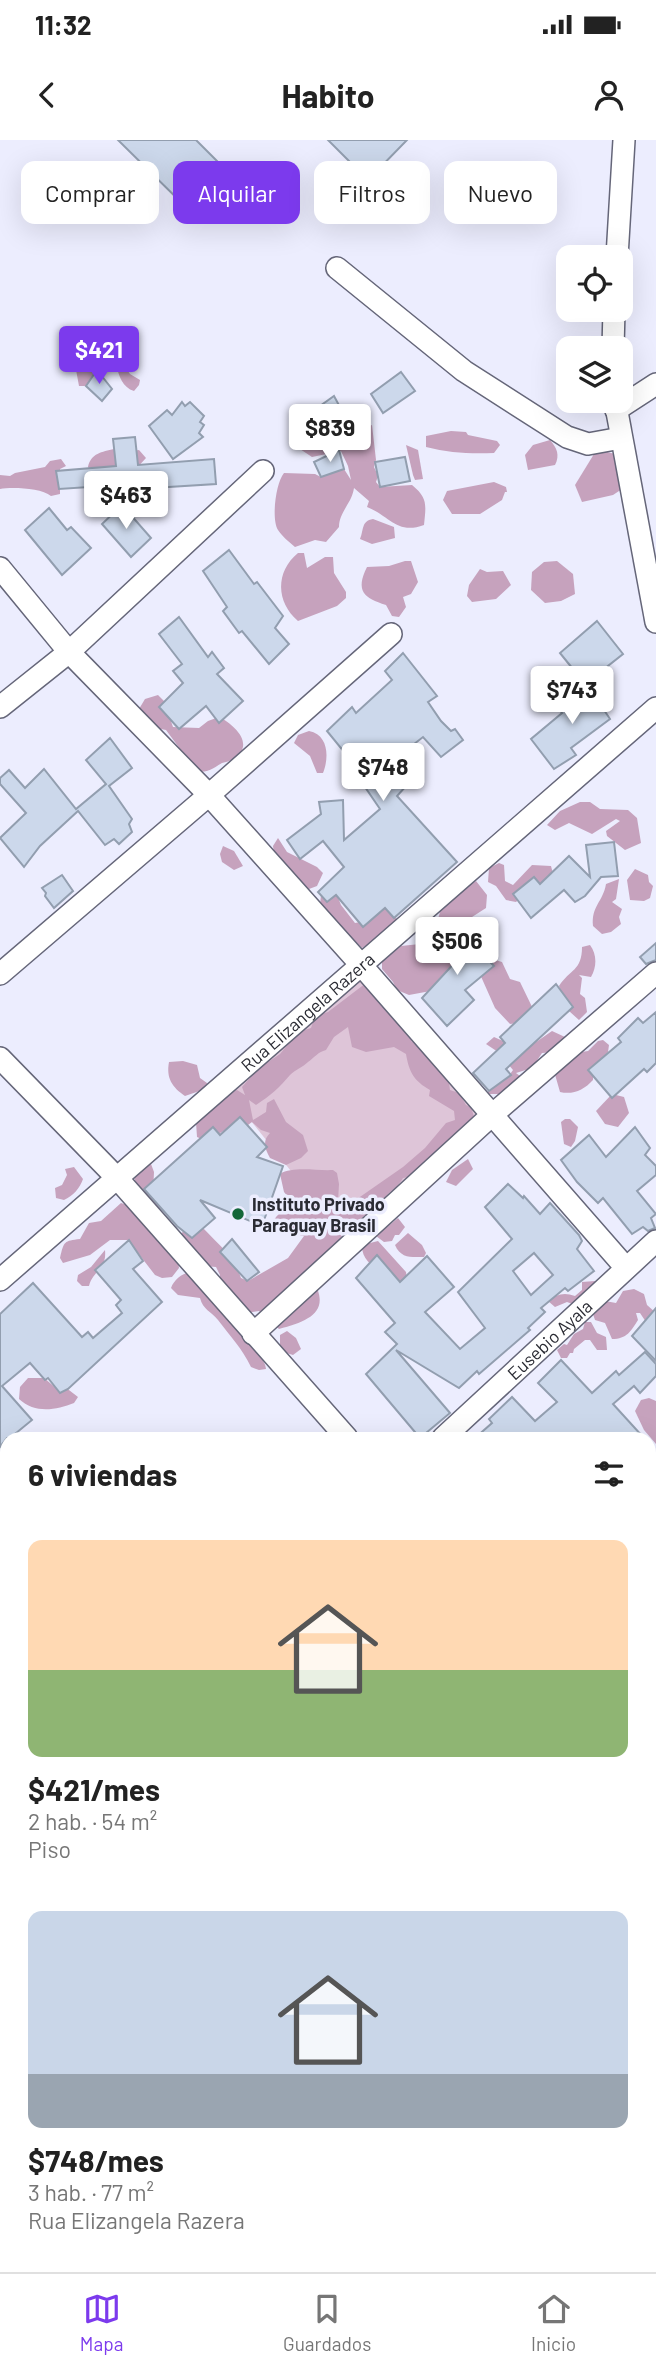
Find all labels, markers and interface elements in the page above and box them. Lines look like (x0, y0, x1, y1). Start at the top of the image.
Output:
text: 11:32 (35, 9, 92, 40)
icon: back (28, 76, 66, 114)
text: Habito (281, 76, 375, 114)
icon: person (590, 76, 628, 114)
chip: Comprar (21, 161, 159, 224)
chip: Alquilar (173, 161, 300, 224)
chip: Filtros (314, 161, 430, 224)
chip: Nuevo (444, 161, 557, 224)
map controls (556, 245, 633, 413)
button: locate (556, 245, 633, 322)
pin: $421 (58, 327, 140, 386)
text: $421 (75, 335, 123, 363)
button: layers (556, 336, 633, 413)
pin: $839 (289, 404, 371, 464)
text: $839 (305, 413, 355, 441)
pin: $463 (85, 472, 167, 531)
text: $463 (100, 480, 152, 508)
pin: $743 (531, 666, 613, 726)
text: $743 (547, 675, 597, 703)
pin: $748 (342, 744, 424, 803)
text: $748 (358, 752, 408, 780)
pin: $506 (416, 918, 498, 977)
text: $506 (431, 926, 483, 954)
street label: Rua Elizangela Razera (236, 948, 379, 1076)
place label: Instituto Privado Paraguay Brasil (252, 1193, 385, 1236)
marker: Instituto Privado Paraguay Brasil (230, 1206, 246, 1222)
street label: Eusebio Ayala (502, 1295, 596, 1384)
icon: filters (590, 1455, 628, 1493)
text: 6 viviendas (28, 1456, 177, 1492)
icon: home (265, 1586, 391, 1712)
text: $421/mes (28, 1771, 160, 1807)
text: 2 hab. · 54 m² (28, 1807, 157, 1835)
text: Piso (28, 1835, 71, 1863)
icon: home (265, 1957, 391, 2083)
text: $748/mes (28, 2142, 164, 2178)
text: 3 hab. · 77 m² (28, 2178, 154, 2206)
text: Rua Elizangela Razera (28, 2206, 245, 2234)
tab: Mapa (80, 2290, 123, 2355)
tab: Guardados (283, 2290, 371, 2355)
tab: Inicio (531, 2290, 576, 2355)

